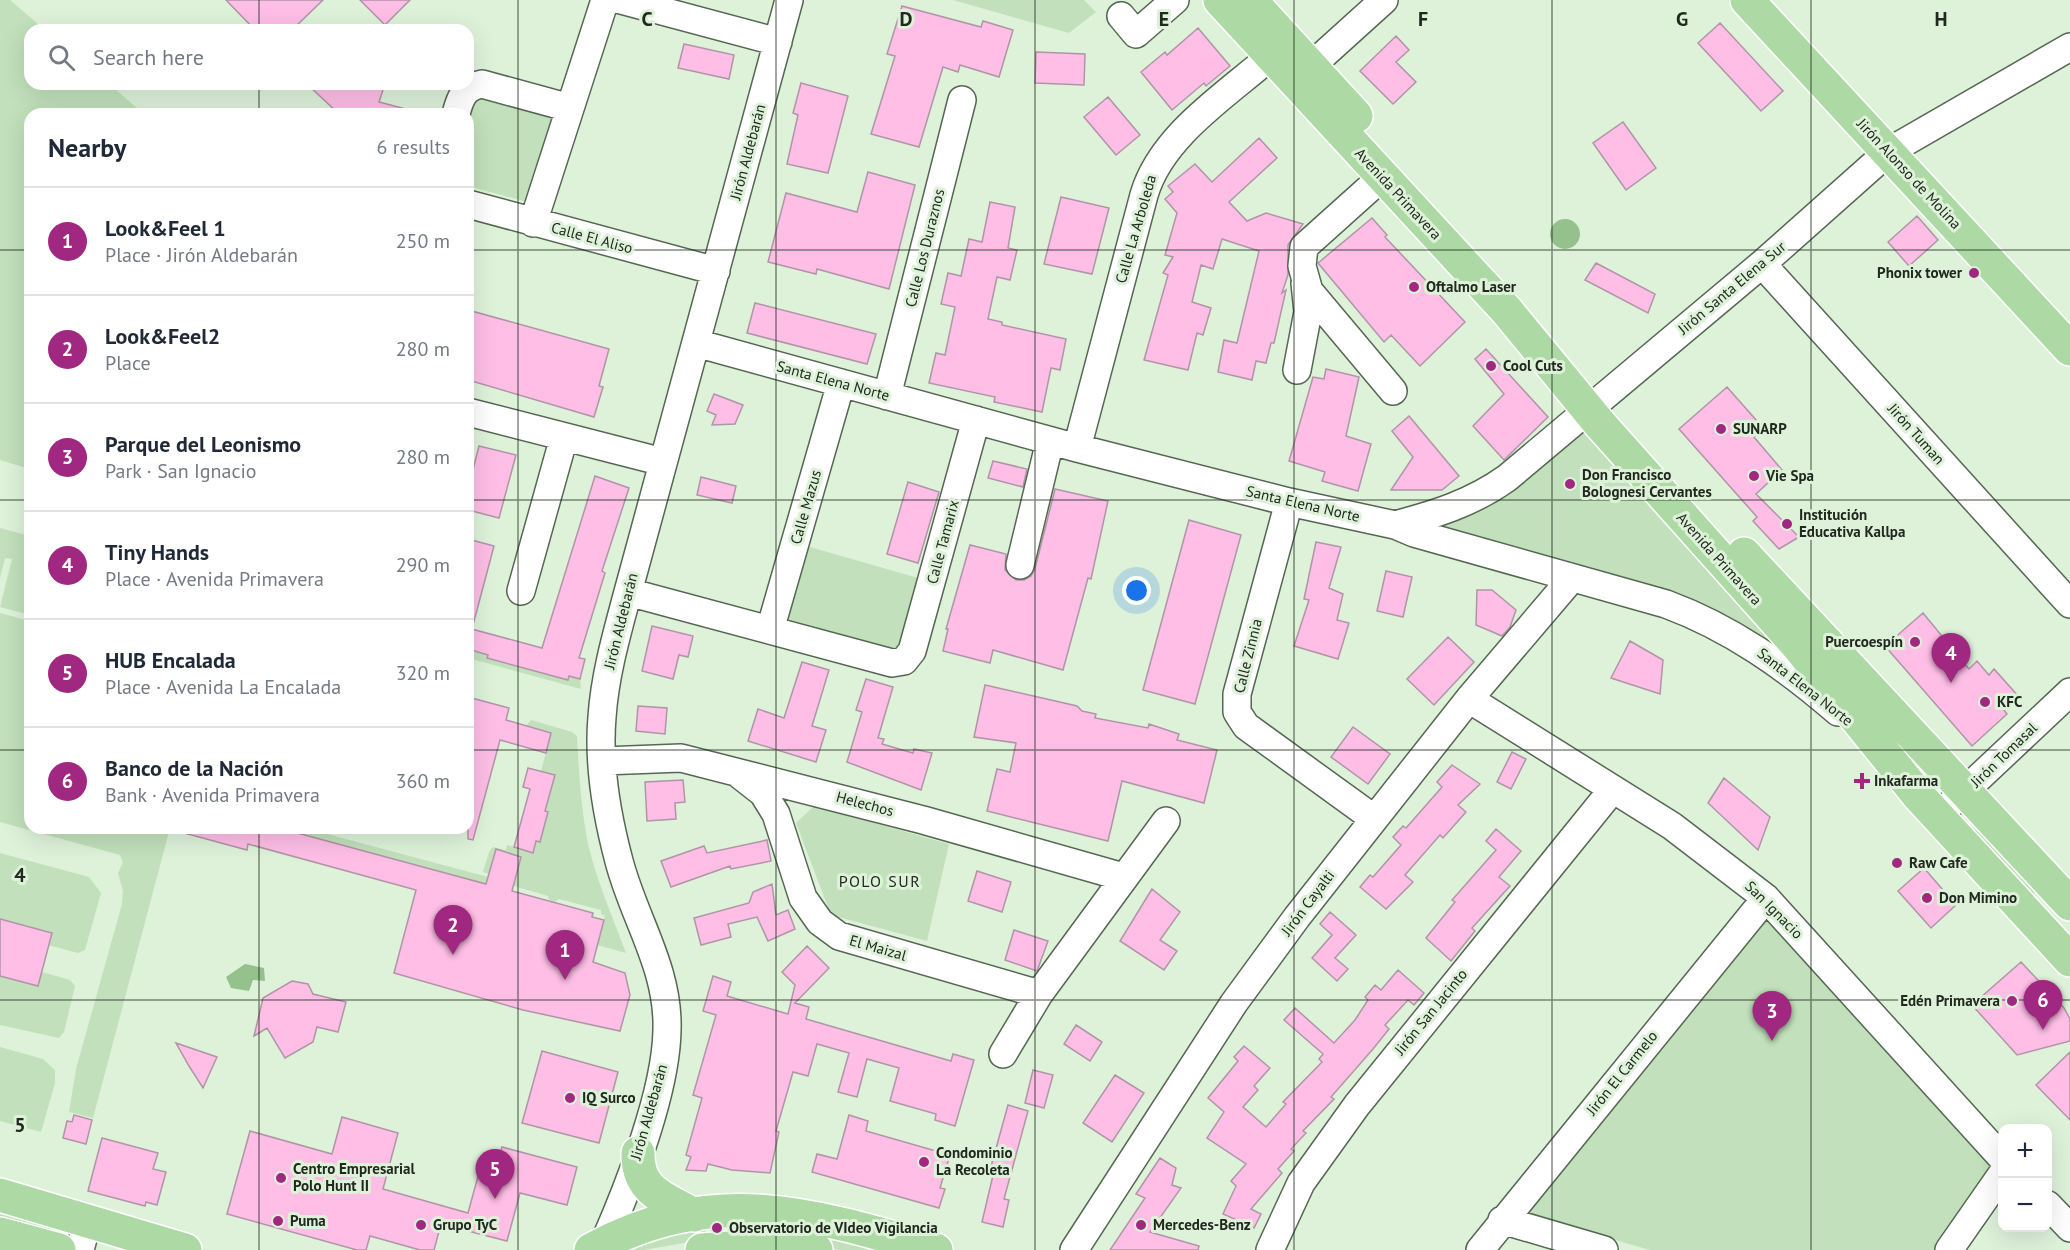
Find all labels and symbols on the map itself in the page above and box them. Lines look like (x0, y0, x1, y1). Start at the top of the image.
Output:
text: C (641, 6, 653, 32)
text: D (900, 6, 913, 32)
text: E (1159, 6, 1169, 32)
text: F (1418, 6, 1428, 32)
text: G (1676, 6, 1688, 32)
text: H (1934, 6, 1948, 32)
street label: Jirón Aldebarán (725, 102, 769, 203)
street label: Jirón Alonso de Molina (1852, 114, 1966, 233)
street label: Avenida Primavera (1351, 144, 1446, 243)
street label: Calle La Arboleda (1111, 172, 1160, 285)
street label: Calle Los Duraznos (901, 187, 948, 309)
street label: Calle El Aliso (549, 218, 635, 258)
street label: Jirón Santa Elena Sur (1673, 237, 1789, 339)
place label: Phonix tower (1877, 263, 1963, 282)
marker: Phonix tower (1967, 266, 1981, 280)
place label: Oftalmo Laser (1426, 277, 1517, 296)
marker: Oftalmo Laser (1407, 280, 1421, 294)
street label: Santa Elena Norte (775, 356, 892, 405)
place label: Cool Cuts (1503, 356, 1563, 375)
marker: Cool Cuts (1484, 359, 1498, 373)
street label: Jirón Tuman (1883, 398, 1949, 468)
place label: SUNARP (1733, 419, 1787, 438)
marker: SUNARP (1714, 422, 1728, 436)
place label: Don Francisco Bolognesi Cervantes (1582, 465, 1712, 501)
place label: Vie Spa (1765, 466, 1814, 485)
street label: Calle Mazus (786, 467, 825, 546)
marker: Vie Spa (1747, 469, 1761, 483)
marker: Don Francisco Bolognesi Cervantes (1563, 477, 1577, 491)
street label: Santa Elena Norte (1244, 481, 1362, 526)
street label: Calle Tamarix (922, 497, 963, 586)
place label: Institución Educativa Kallpa (1799, 505, 1905, 541)
street label: Avenida Primavera (1673, 508, 1766, 609)
marker: Institución Educativa Kallpa (1780, 517, 1794, 531)
street label: Jirón Aldebarán (599, 571, 642, 672)
your location (1122, 576, 1151, 605)
street label: Calle Zinnia (1229, 617, 1266, 695)
place label: Puercoespín (1825, 632, 1903, 651)
pin: 4 (1932, 634, 1970, 683)
marker: Puercoespín (1908, 635, 1922, 649)
street label: Santa Elena Norte (1754, 643, 1857, 730)
place label: KFC (1997, 692, 2023, 711)
marker: KFC (1978, 695, 1992, 709)
street label: Jirón Tomasal (1966, 718, 2041, 792)
place label: Inkafarma (1874, 771, 1938, 790)
marker: Inkafarma (1855, 774, 1869, 788)
street label: Helechos (834, 787, 896, 820)
place label: Raw Cafe (1909, 853, 1968, 872)
marker: Raw Cafe (1890, 856, 1904, 870)
text: 4 (14, 862, 26, 888)
street label: Jirón Cayalti (1276, 866, 1338, 940)
district label: POLO SUR (839, 871, 921, 891)
street label: San Ignacio (1741, 877, 1807, 943)
place label: Don Mimino (1939, 888, 2017, 907)
marker: Don Mimino (1920, 891, 1934, 905)
pin: 2 (434, 906, 472, 955)
pin: 1 (546, 930, 584, 980)
street label: El Maizal (848, 930, 909, 965)
street label: Jirón San Jacinto (1390, 965, 1471, 1059)
pin: 6 (2024, 980, 2062, 1030)
place label: Edén Primavera (1900, 991, 2000, 1010)
pin: 3 (1752, 992, 1792, 1041)
marker: Edén Primavera (2005, 994, 2019, 1008)
street label: Jirón El Carmelo (1581, 1027, 1661, 1120)
street label: Jirón Aldebarán (626, 1062, 671, 1163)
place label: IQ Surco (582, 1088, 636, 1107)
marker: IQ Surco (563, 1091, 577, 1105)
text: 5 (14, 1112, 26, 1138)
place label: Condominio La Recoleta (936, 1143, 1013, 1179)
pin: 5 (476, 1150, 514, 1199)
marker: Condominio La Recoleta (917, 1155, 931, 1169)
place label: Centro Empresarial Polo Hunt II (293, 1159, 415, 1195)
marker: Centro Empresarial Polo Hunt II (274, 1171, 288, 1185)
place label: Puma (290, 1211, 326, 1230)
marker: Puma (271, 1214, 285, 1228)
place label: Grupo TyC (433, 1215, 498, 1234)
place label: Mercedes-Benz (1153, 1215, 1251, 1234)
marker: Grupo TyC (414, 1218, 428, 1232)
place label: Observatorio de VIdeo Vigilancia (729, 1218, 938, 1237)
marker: Mercedes-Benz (1134, 1218, 1148, 1232)
marker: Observatorio de VIdeo Vigilancia (710, 1221, 724, 1235)

